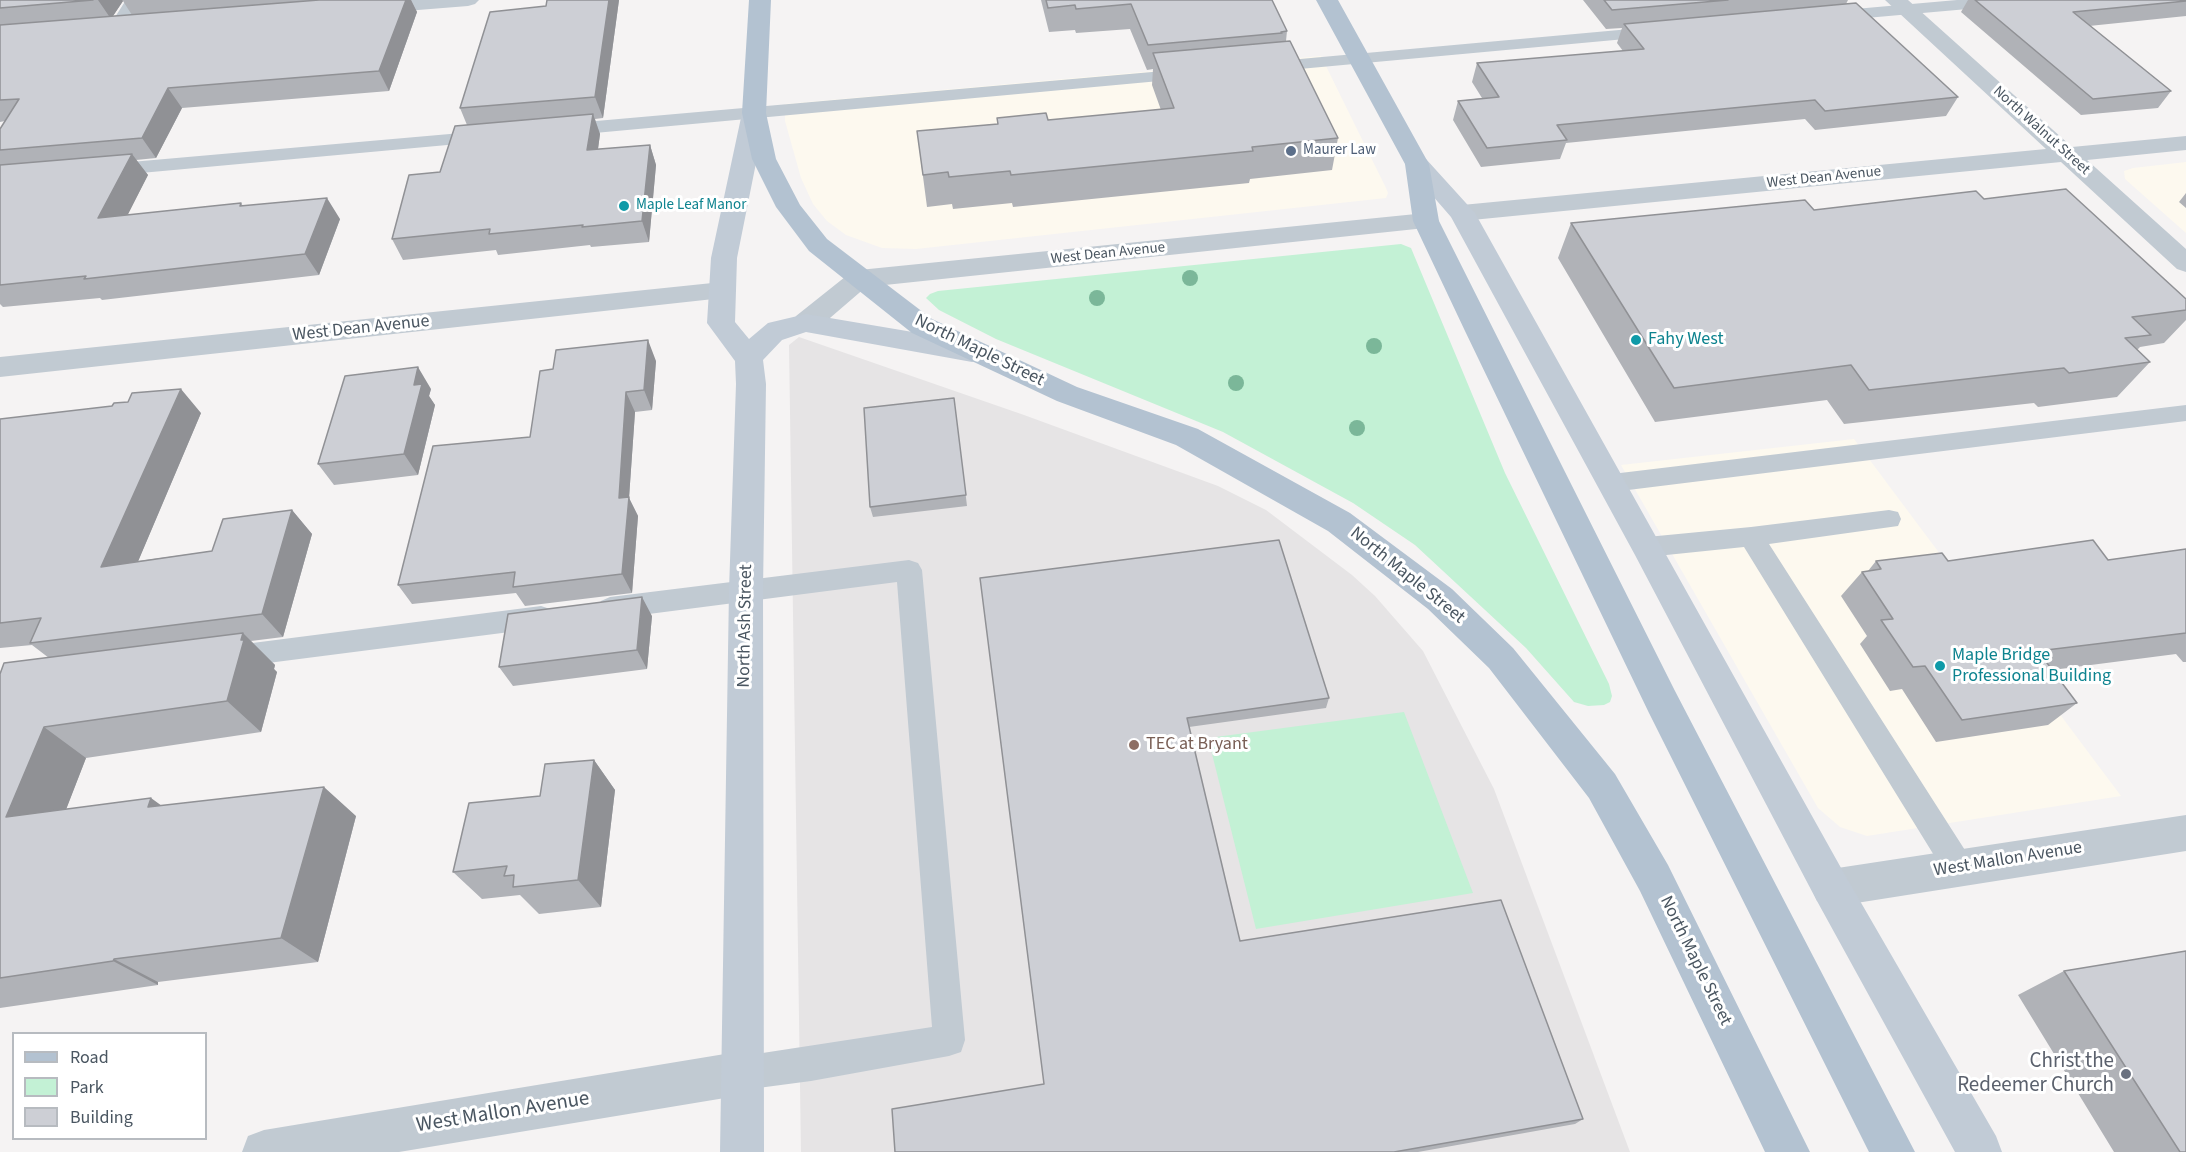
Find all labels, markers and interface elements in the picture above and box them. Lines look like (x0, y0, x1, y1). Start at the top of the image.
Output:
street label: North Walnut Street (1989, 83, 2093, 179)
place label: Maurer Law (1303, 142, 1376, 160)
marker: Maurer Law (1284, 144, 1298, 158)
street label: West Dean Avenue (1766, 163, 1882, 193)
place label: Maple Leaf Manor (636, 197, 746, 215)
marker: Maple Leaf Manor (617, 199, 631, 213)
street label: West Dean Avenue (1050, 239, 1166, 269)
street label: North Maple Street (911, 310, 1047, 392)
street label: West Dean Avenue (291, 311, 431, 347)
place label: Fahy West (1648, 329, 1723, 351)
marker: Fahy West (1629, 333, 1643, 347)
street label: North Maple Street (1345, 523, 1469, 629)
street label: North Ash Street (734, 564, 758, 688)
place label: Maple Bridge Professional Building (1952, 645, 2111, 688)
marker: Maple Bridge Professional Building (1933, 659, 1947, 673)
place label: TEC at Bryant (1146, 734, 1248, 756)
marker: TEC at Bryant (1127, 738, 1141, 752)
street label: West Mallon Avenue (1932, 838, 2084, 882)
street label: North Maple Street (1654, 893, 1736, 1029)
legend (12, 1032, 207, 1140)
text: Road (70, 1045, 109, 1070)
place label: Christ the Redeemer Church (1957, 1049, 2114, 1099)
marker: Christ the Redeemer Church (2119, 1067, 2133, 1081)
text: Park (70, 1075, 104, 1100)
street label: West Mallon Avenue (415, 1087, 591, 1139)
text: Building (70, 1105, 133, 1130)

